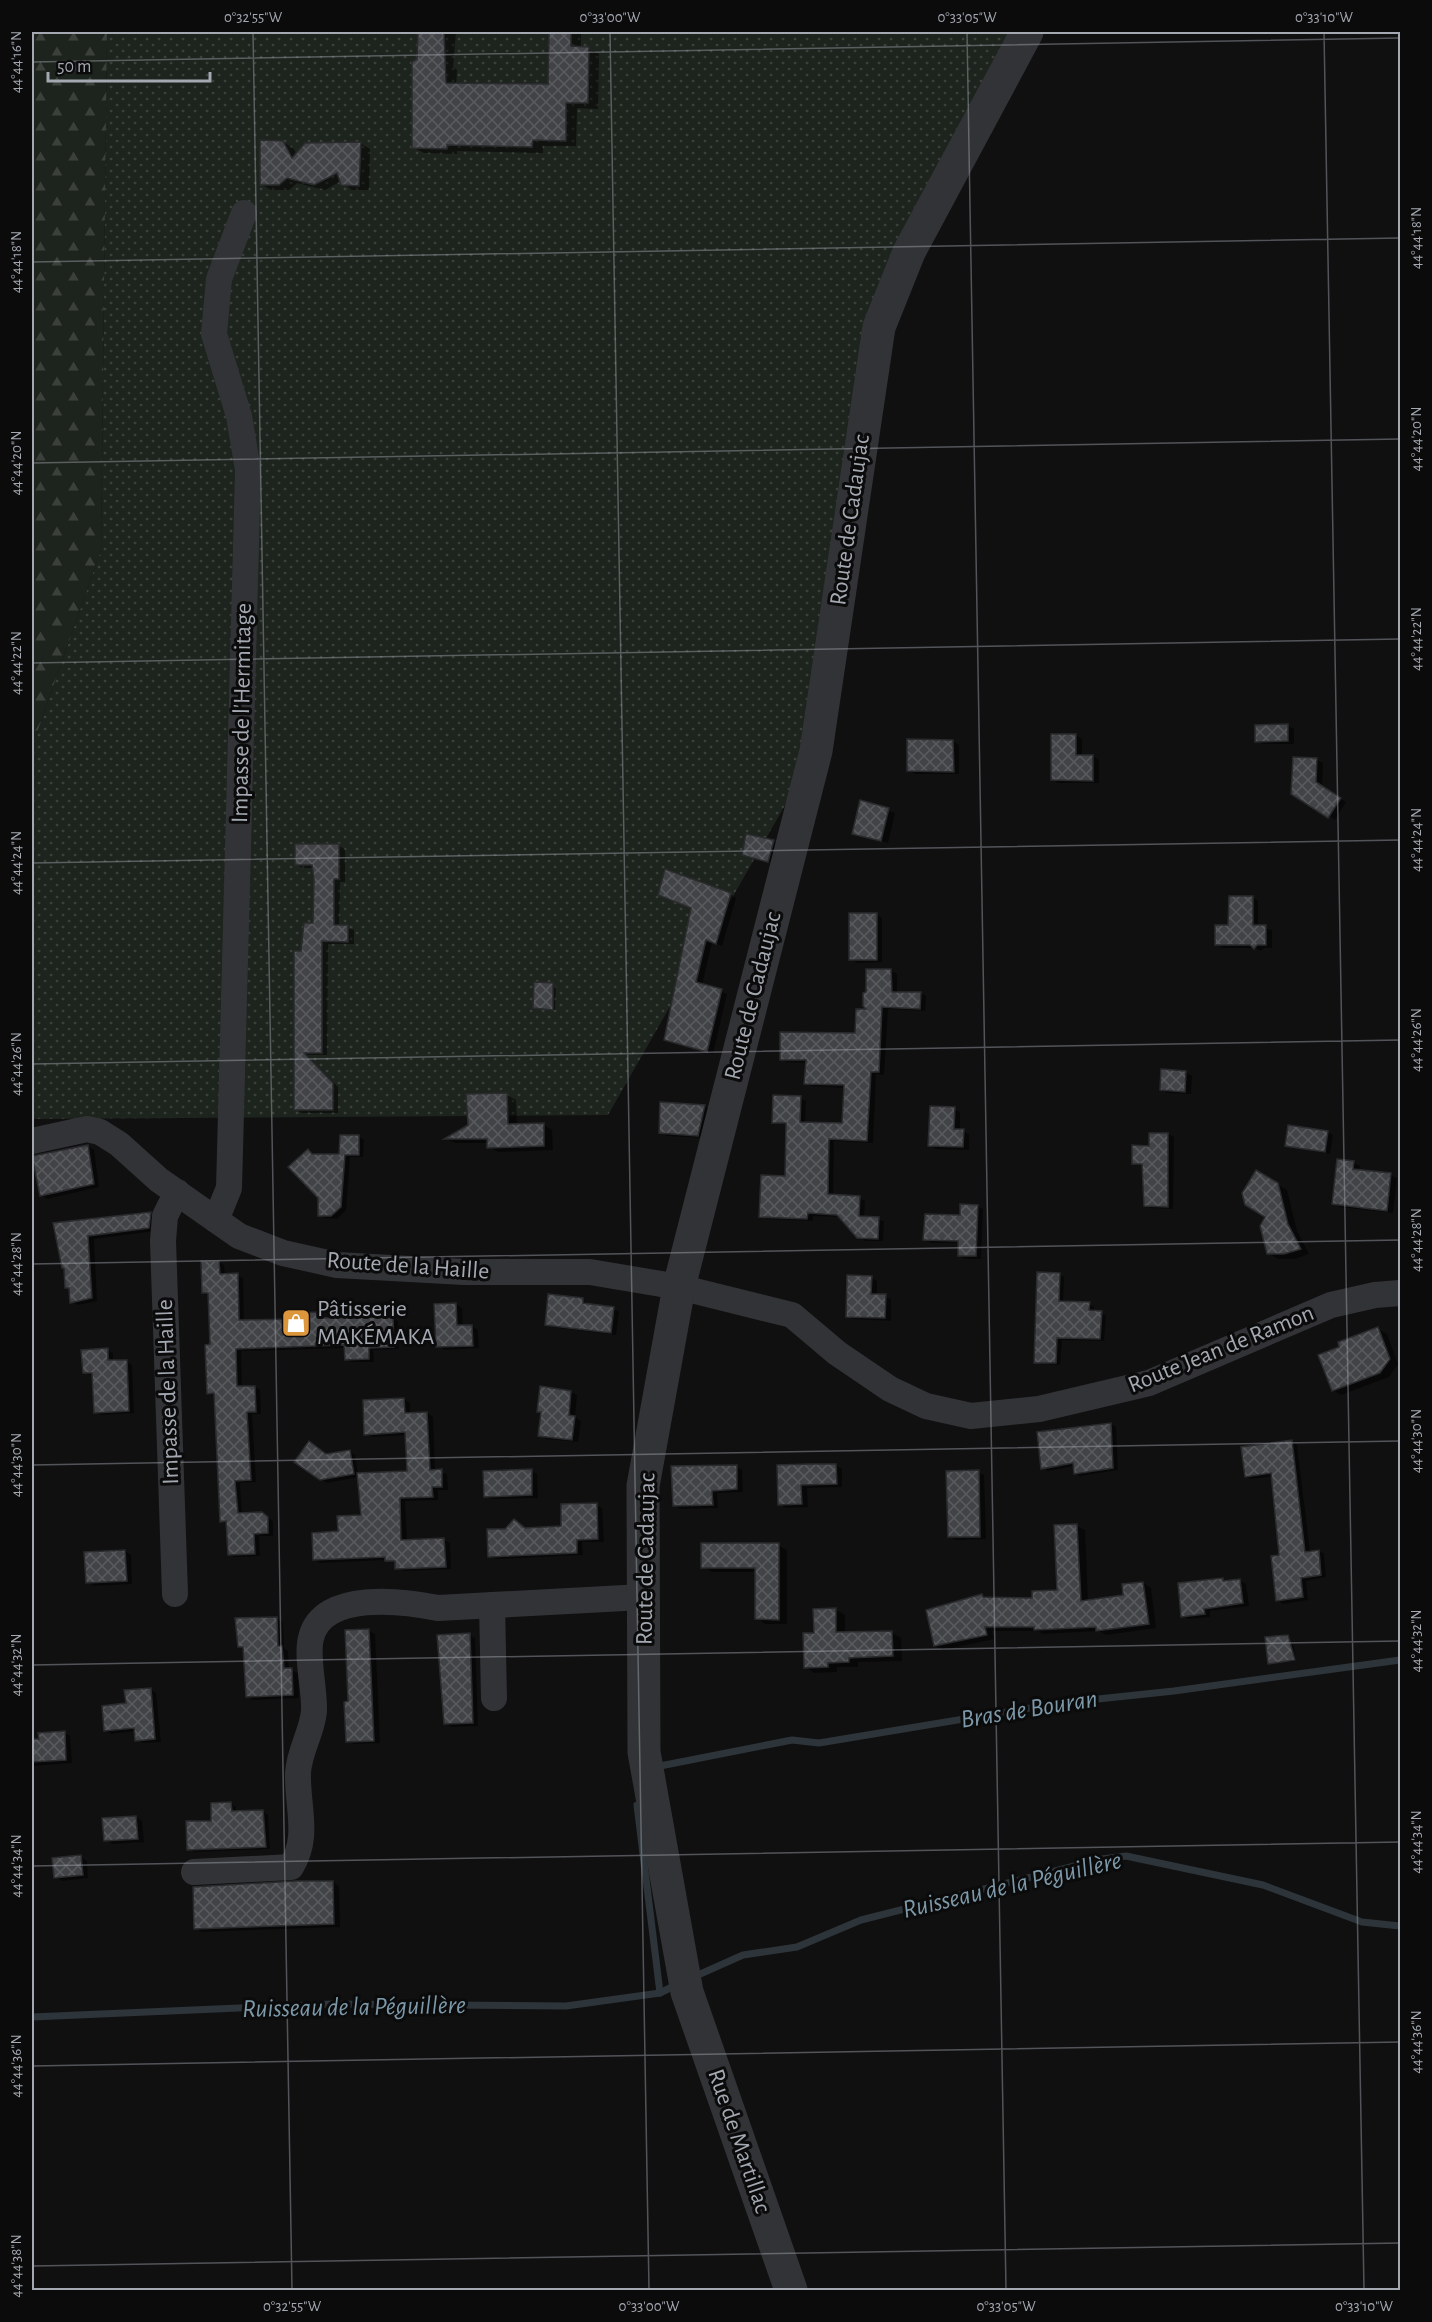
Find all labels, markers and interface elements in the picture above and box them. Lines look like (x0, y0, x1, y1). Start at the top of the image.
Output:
text: 0°32'55"W (224, 10, 283, 25)
text: 0°33'00"W (580, 10, 641, 25)
text: 0°33'05"W (937, 10, 997, 25)
text: 0°33'10"W (1295, 10, 1354, 25)
text: 44°44'16"N (9, 31, 24, 93)
scale bar (48, 45, 210, 83)
text: 50 m (57, 58, 91, 76)
text: 44°44'18"N (1409, 207, 1424, 269)
text: 44°44'18"N (9, 231, 24, 293)
text: 44°44'20"N (1409, 407, 1424, 471)
text: 44°44'20"N (9, 431, 24, 495)
street label: Route de Cadaujac (826, 433, 874, 607)
street label: Impasse de l'Hermitage (228, 603, 256, 823)
text: 44°44'22"N (1409, 607, 1424, 671)
text: 44°44'22"N (9, 631, 24, 695)
text: 44°44'24"N (1409, 808, 1424, 872)
text: 44°44'24"N (9, 831, 24, 895)
street label: Route de Cadaujac (721, 910, 785, 1082)
text: 44°44'26"N (1409, 1008, 1424, 1072)
text: 44°44'26"N (9, 1032, 24, 1096)
text: 44°44'28"N (1409, 1208, 1424, 1272)
text: 44°44'28"N (9, 1232, 24, 1296)
street label: Route de la Haille (326, 1248, 490, 1284)
place label: Pâtisserie MAKÉMAKA (317, 1297, 434, 1349)
street label: Impasse de la Haille (153, 1299, 183, 1485)
street label: Route Jean de Ramon (1125, 1301, 1317, 1397)
shop icon: Pâtisserie MAKÉMAKA (280, 1307, 312, 1339)
text: 44°44'30"N (1409, 1409, 1424, 1473)
text: 44°44'30"N (9, 1433, 24, 1497)
street label: Route de Cadaujac (632, 1473, 660, 1645)
text: 44°44'32"N (1409, 1609, 1424, 1673)
text: 44°44'32"N (9, 1633, 24, 1697)
water label: Bras de Bouran (959, 1685, 1099, 1733)
text: 44°44'34"N (1409, 1810, 1424, 1874)
text: 44°44'34"N (9, 1834, 24, 1898)
water label: Ruisseau de la Péguillère (900, 1847, 1124, 1923)
water label: Ruisseau de la Péguillère (242, 1992, 466, 2022)
text: 44°44'36"N (1409, 2010, 1424, 2074)
text: 44°44'36"N (9, 2034, 24, 2098)
street label: Rue de Martillac (703, 2066, 775, 2216)
text: 44°44'38"N (9, 2234, 24, 2298)
text: 0°32'55"W (263, 2299, 322, 2314)
text: 0°33'00"W (619, 2299, 680, 2314)
text: 0°33'05"W (976, 2299, 1036, 2314)
text: 0°33'10"W (1335, 2299, 1394, 2314)

